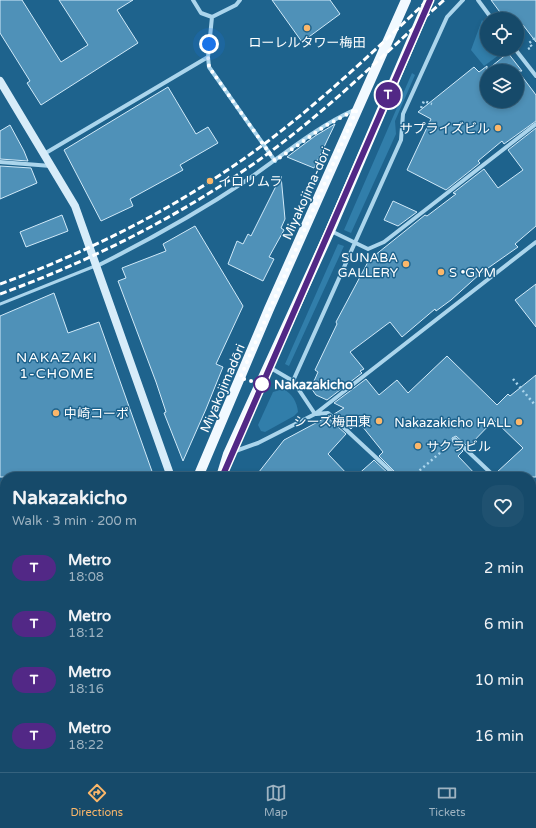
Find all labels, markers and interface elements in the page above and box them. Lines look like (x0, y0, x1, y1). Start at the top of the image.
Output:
map controls (480, 12, 524, 108)
button: locate (480, 12, 524, 56)
marker: ローレルタワー梅田 (302, 23, 312, 33)
your location (199, 34, 219, 54)
place label: ローレルタワー梅田 (248, 35, 366, 51)
button: layers (480, 64, 524, 108)
line badge: T (375, 82, 401, 108)
text: T (384, 86, 392, 103)
place label: サプライズビル (399, 121, 490, 137)
marker: サプライズビル (493, 123, 503, 133)
street label: Miyakojima-dori (279, 144, 335, 242)
place label: イロリムラ (218, 174, 282, 190)
marker: イロリムラ (205, 176, 215, 186)
place label: SUNABA GALLERY (338, 250, 398, 281)
marker: SUNABA GALLERY (401, 259, 411, 269)
place label: S •GYM (449, 265, 496, 281)
marker: S •GYM (436, 267, 446, 277)
street label: Miyakojimadōri (197, 342, 249, 435)
district label: NAKAZAKI 1-CHOME (16, 349, 98, 382)
marker: Nakazakicho (253, 375, 271, 393)
place label: Nakazakicho (274, 377, 353, 393)
place label: 中崎コーポ (64, 406, 129, 422)
marker: 中崎コーポ (51, 408, 61, 418)
place label: シーズ梅田東 (294, 414, 371, 430)
place label: Nakazakicho HALL (394, 415, 512, 431)
marker: シーズ梅田東 (374, 416, 384, 426)
marker: Nakazakicho HALL (514, 417, 524, 427)
place label: サクラビル (426, 439, 491, 455)
marker: サクラビル (413, 441, 423, 451)
button: heart (482, 485, 524, 527)
text: Nakazakicho (12, 487, 127, 509)
text: Walk · 3 min · 200 m (12, 513, 137, 529)
text: Metro (68, 551, 111, 569)
text: T (30, 559, 38, 576)
text: 2 min (484, 559, 524, 577)
text: 18:08 (68, 569, 104, 585)
text: Metro (68, 607, 111, 625)
text: T (30, 615, 38, 632)
text: 6 min (484, 615, 524, 633)
text: 18:12 (68, 625, 104, 641)
text: Metro (68, 663, 111, 681)
text: T (30, 671, 38, 688)
text: 10 min (475, 671, 524, 689)
text: 18:16 (68, 681, 104, 697)
text: Metro (68, 719, 111, 737)
text: T (30, 727, 38, 744)
text: 16 min (475, 727, 524, 745)
text: 18:22 (68, 737, 104, 753)
tab: Directions (70, 782, 123, 819)
tab: Map (264, 782, 288, 819)
tab: Tickets (429, 782, 466, 819)

